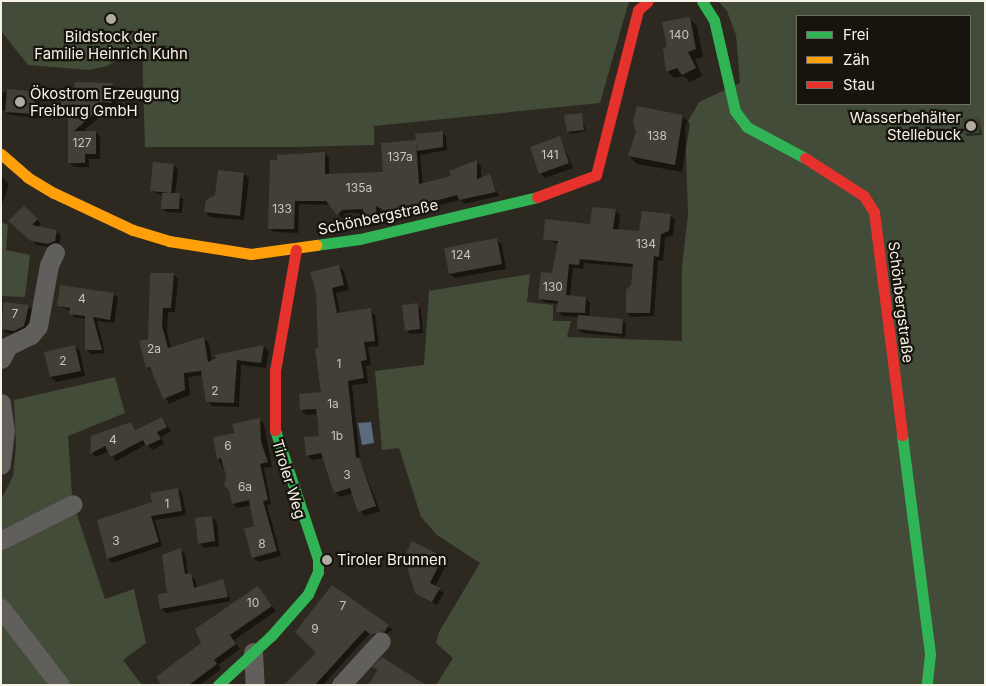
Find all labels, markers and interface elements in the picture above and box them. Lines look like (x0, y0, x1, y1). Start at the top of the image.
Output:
marker: Bildstock der Familie Heinrich Kuhn (105, 13, 117, 25)
legend (796, 15, 971, 105)
text: Frei (843, 25, 869, 44)
place label: Bildstock der Familie Heinrich Kuhn (34, 27, 188, 62)
house number: 140 (669, 28, 689, 42)
text: Zäh (843, 50, 870, 69)
text: Stau (843, 75, 875, 94)
place label: Ökostrom Erzeugung Freiburg GmbH (30, 84, 179, 119)
marker: Ökostrom Erzeugung Freiburg GmbH (14, 96, 26, 108)
place label: Wasserbehälter Stellebuck (850, 108, 961, 143)
marker: Wasserbehälter Stellebuck (965, 120, 977, 132)
house number: 138 (647, 129, 667, 143)
house number: 127 (73, 136, 91, 150)
house number: 141 (541, 148, 559, 162)
house number: 137a (387, 150, 413, 164)
house number: 135a (346, 181, 372, 195)
street label: Schönbergstraße (316, 195, 440, 239)
house number: 133 (272, 202, 292, 216)
house number: 134 (636, 237, 656, 251)
street label: Schönbergstraße (885, 240, 917, 364)
house number: 124 (451, 248, 471, 262)
house number: 130 (543, 280, 563, 294)
house number: 4 (78, 292, 86, 306)
house number: 7 (12, 307, 18, 321)
house number: 2a (147, 342, 161, 356)
house number: 2 (59, 354, 67, 368)
house number: 1 (337, 357, 341, 371)
house number: 2 (211, 384, 219, 398)
house number: 1a (327, 397, 339, 411)
house number: 1b (331, 429, 343, 443)
house number: 4 (109, 433, 117, 447)
street label: Tiroler Weg (268, 437, 310, 521)
house number: 6 (224, 439, 232, 453)
house number: 3 (343, 468, 351, 482)
house number: 6a (238, 480, 252, 494)
house number: 1 (165, 497, 169, 511)
house number: 3 (112, 534, 120, 548)
house number: 8 (258, 537, 266, 551)
place label: Tiroler Brunnen (337, 551, 447, 569)
marker: Tiroler Brunnen (321, 554, 333, 566)
house number: 10 (247, 596, 259, 610)
house number: 7 (340, 599, 346, 613)
house number: 9 (311, 622, 319, 636)

